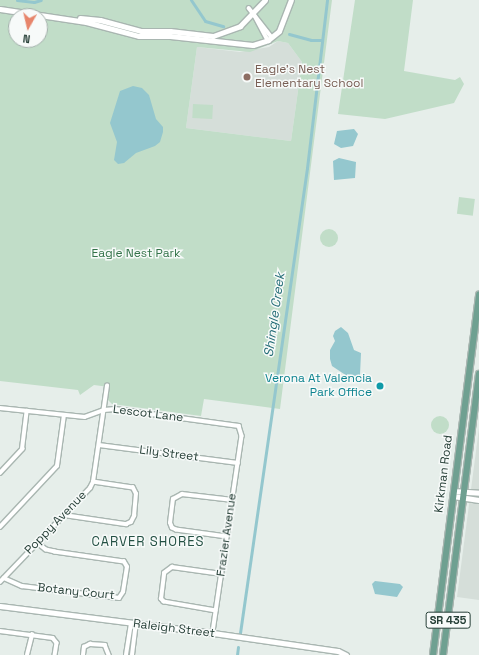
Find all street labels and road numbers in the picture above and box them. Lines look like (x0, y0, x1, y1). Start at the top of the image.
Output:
street label: Lescot Lane (112, 403, 184, 425)
street label: Kirkman Road (432, 434, 456, 514)
street label: Lily Street (139, 443, 199, 465)
street label: Poppy Avenue (22, 488, 90, 558)
street label: Frazier Avenue (214, 492, 240, 578)
street label: Botany Court (37, 581, 115, 603)
road number: SR 435 (425, 611, 471, 629)
street label: Raleigh Street (132, 617, 216, 641)

